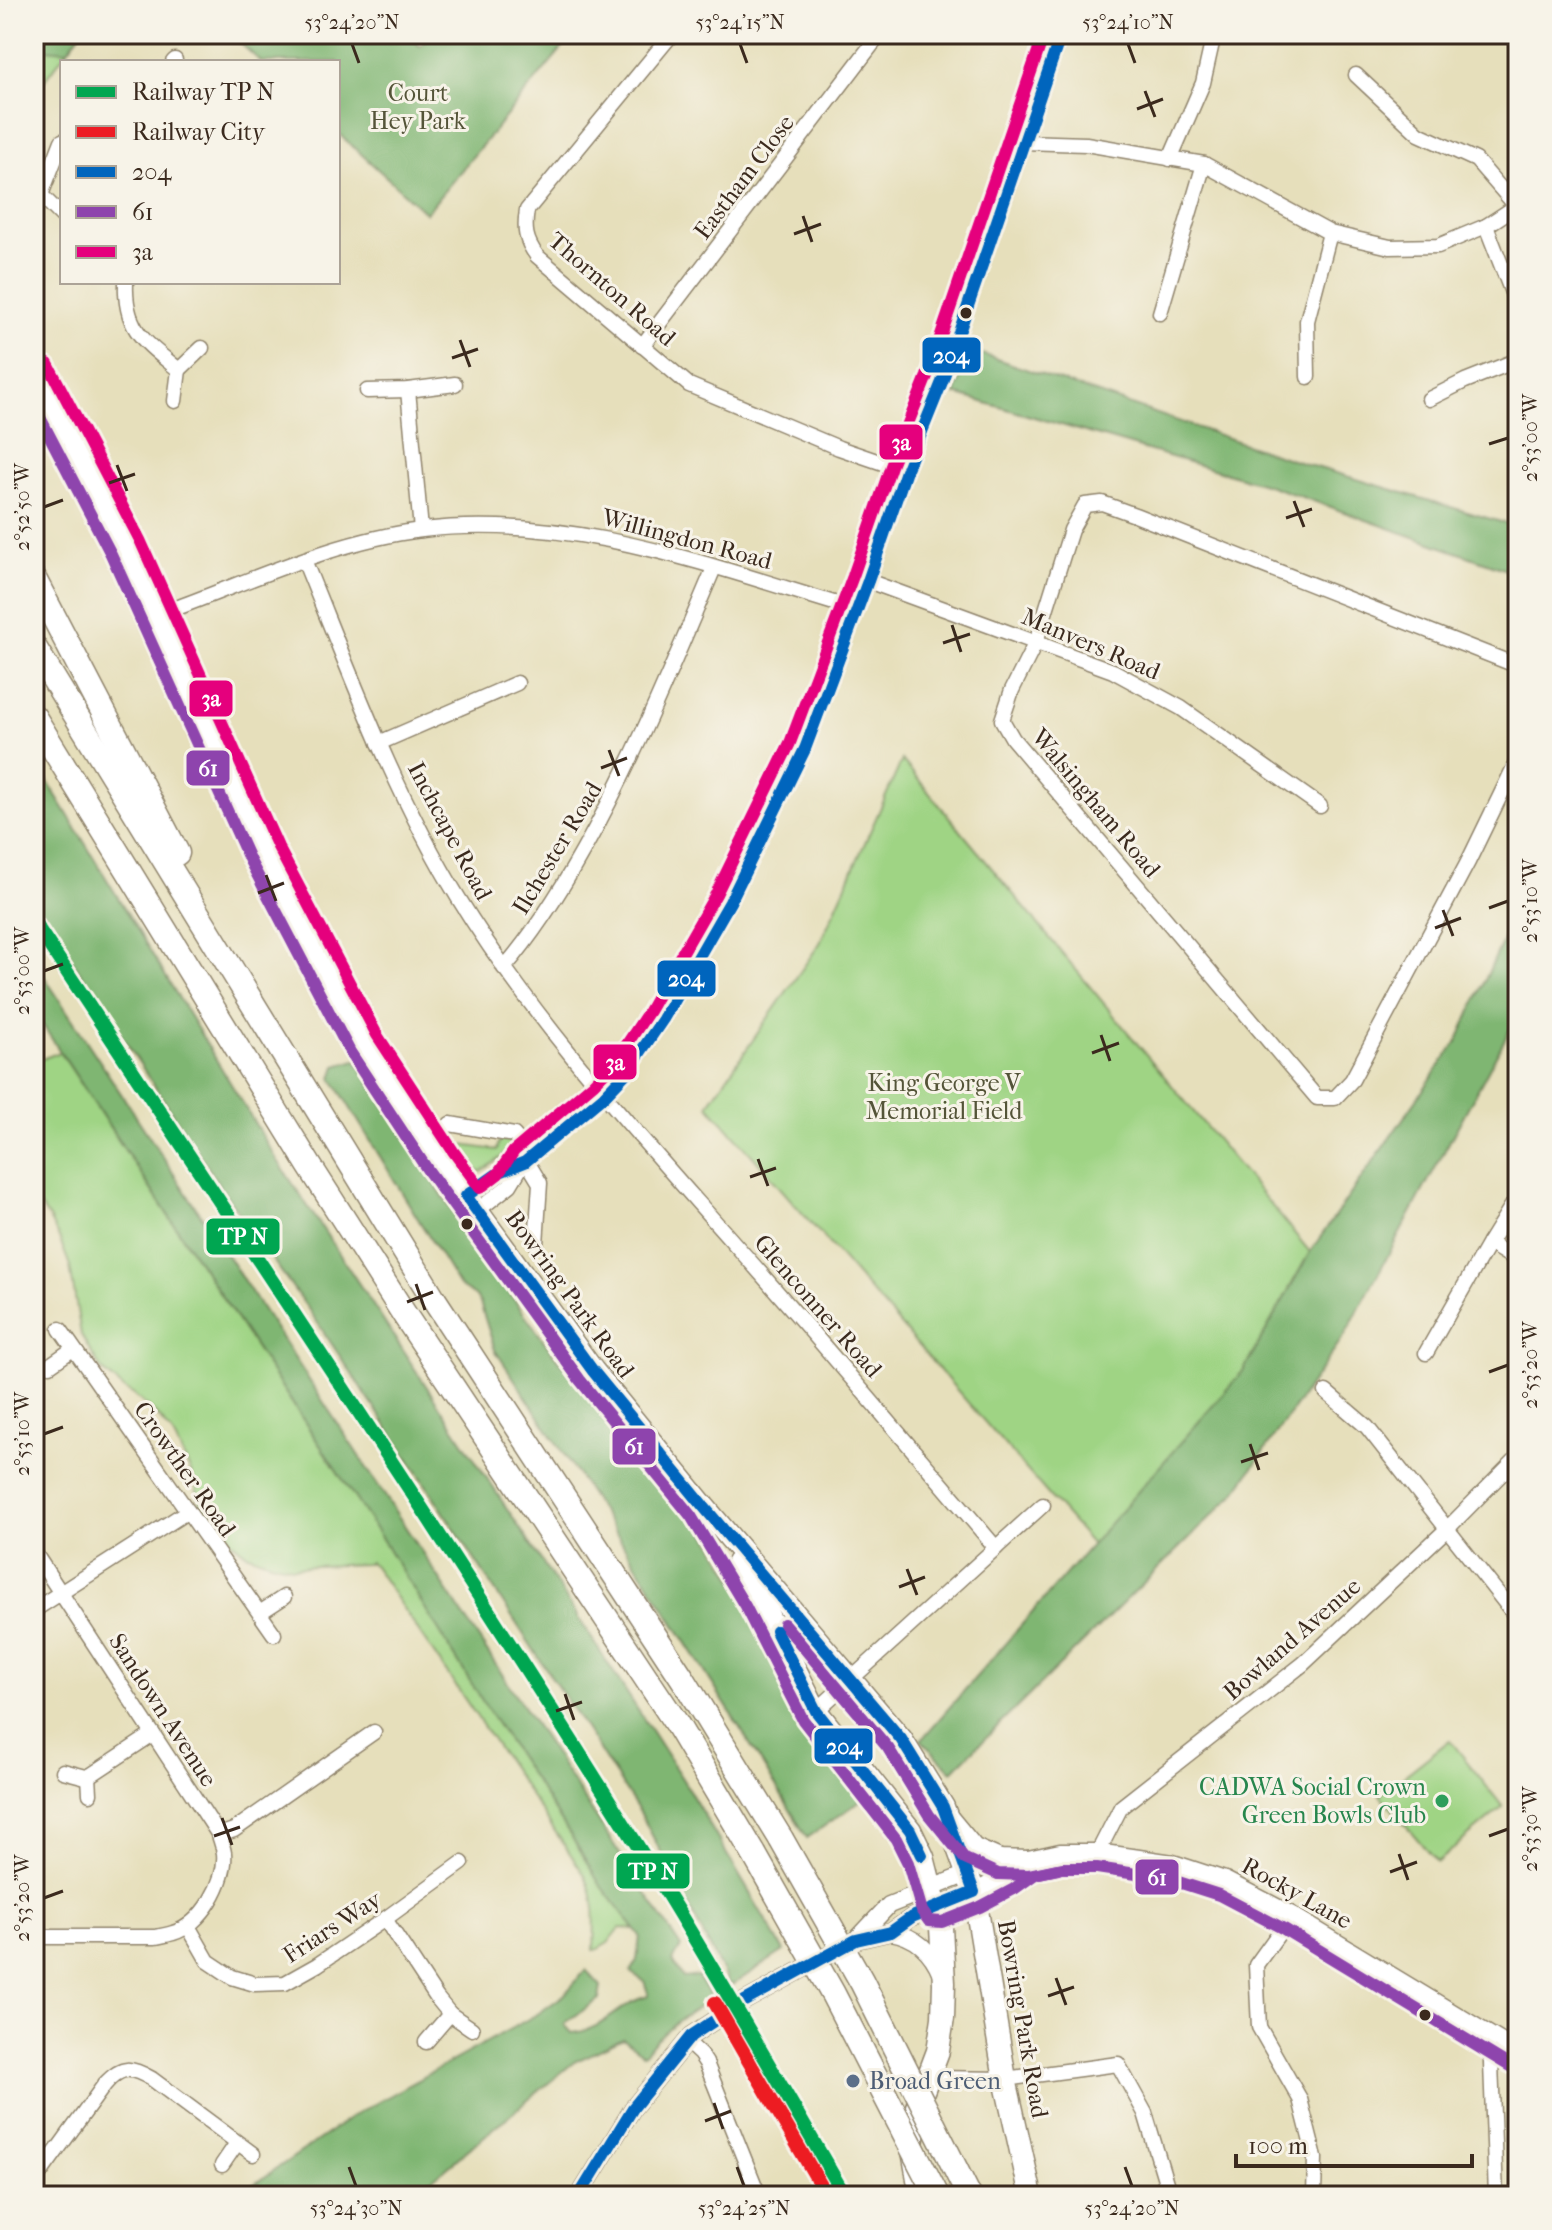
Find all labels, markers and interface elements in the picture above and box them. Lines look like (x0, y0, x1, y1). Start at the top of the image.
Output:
text: 53°24'20"N (305, 11, 399, 34)
text: 53°24'15"N (695, 11, 785, 34)
text: 53°24'10"N (1082, 11, 1174, 34)
legend (60, 60, 340, 284)
text: Railway TP N (132, 78, 275, 106)
park label: Court Hey Park (370, 79, 467, 135)
street label: Eastham Close (688, 109, 800, 245)
text: Railway City (132, 118, 266, 146)
text: 204 (132, 158, 172, 186)
text: 61 (132, 198, 153, 226)
street label: Thornton Road (543, 226, 682, 352)
text: 3a (132, 238, 154, 266)
unlabelled marker (958, 305, 974, 321)
line badge: 204 (921, 336, 982, 374)
text: 204 (933, 343, 970, 369)
text: 2°53'00"W (1519, 393, 1542, 482)
line badge: 3a (878, 423, 924, 461)
text: 3a (891, 430, 911, 456)
text: 2°52'50"W (11, 462, 34, 551)
street label: Willingdon Road (598, 503, 776, 575)
street label: Manvers Road (1018, 602, 1165, 686)
line badge: 3a (188, 679, 234, 718)
text: 3a (201, 686, 221, 712)
street label: Walsingham Road (1025, 722, 1167, 884)
line badge: 61 (185, 749, 231, 787)
text: 61 (198, 756, 218, 782)
street label: Inchcape Road (402, 757, 499, 906)
street label: Ilchester Road (506, 776, 608, 919)
text: 2°53'10"W (1519, 858, 1542, 943)
text: 2°53'00"W (11, 926, 34, 1015)
line badge: 204 (656, 959, 717, 998)
text: 204 (668, 966, 705, 992)
line badge: 3a (592, 1043, 638, 1081)
text: 3a (605, 1050, 625, 1076)
park label: King George V Memorial Field (866, 1069, 1023, 1125)
street label: Bowring Park Road (500, 1205, 641, 1384)
unlabelled marker (459, 1216, 475, 1232)
line badge: TP N (205, 1217, 281, 1256)
text: TP N (217, 1224, 268, 1250)
street label: Glenconner Road (748, 1229, 888, 1384)
text: 2°53'20"W (1519, 1320, 1542, 1409)
text: 2°53'10"W (11, 1391, 34, 1476)
street label: Crowther Road (128, 1396, 242, 1543)
line badge: 61 (611, 1427, 657, 1466)
text: 61 (624, 1434, 644, 1460)
street label: Bowland Avenue (1218, 1572, 1366, 1706)
street label: Sandown Avenue (103, 1628, 223, 1792)
line badge: 204 (813, 1727, 874, 1765)
text: 204 (826, 1734, 863, 1760)
place label: CADWA Social Crown Green Bowls Club (1199, 1773, 1426, 1829)
text: 2°53'30"W (1519, 1785, 1542, 1872)
marker: CADWA Social Crown Green Bowls Club (1433, 1792, 1451, 1810)
street label: Rocky Lane (1237, 1851, 1357, 1935)
line badge: TP N (615, 1852, 691, 1890)
text: 2°53'20"W (11, 1853, 34, 1942)
line badge: 61 (1134, 1858, 1180, 1896)
text: TP N (627, 1859, 678, 1885)
text: 61 (1147, 1865, 1167, 1891)
street label: Friars Way (278, 1884, 387, 1969)
street label: Bowring Park Road (992, 1918, 1054, 2121)
unlabelled marker (1417, 2007, 1433, 2023)
place label: Broad Green (869, 2067, 1001, 2095)
marker: Broad Green (844, 2072, 862, 2090)
scale bar (1236, 2118, 1472, 2168)
text: 100 m (1248, 2132, 1308, 2160)
text: 53°24'30"N (310, 2197, 402, 2220)
text: 53°24'25"N (698, 2197, 790, 2220)
text: 53°24'20"N (1085, 2197, 1179, 2220)

